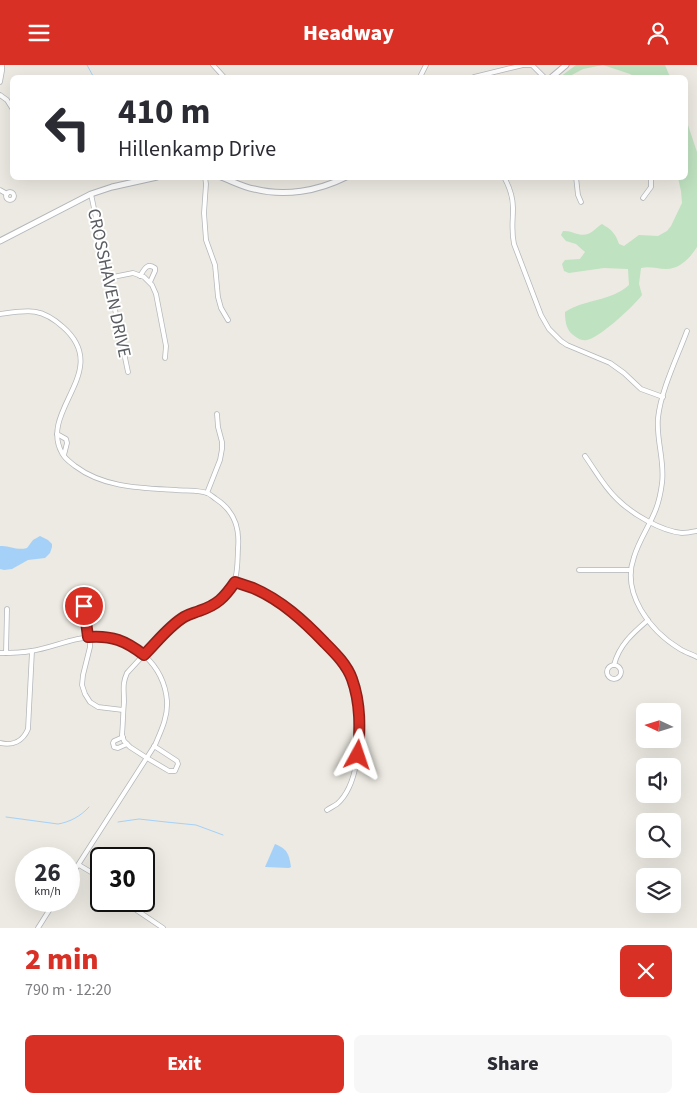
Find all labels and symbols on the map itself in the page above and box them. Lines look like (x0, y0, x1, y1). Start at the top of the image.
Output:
street label: CROSSHAVEN DRIVE (81, 206, 137, 360)
pin (63, 585, 105, 627)
north arrow (636, 703, 681, 747)
position arrow (331, 728, 383, 780)
speed limit sign: 30 (90, 847, 155, 912)

